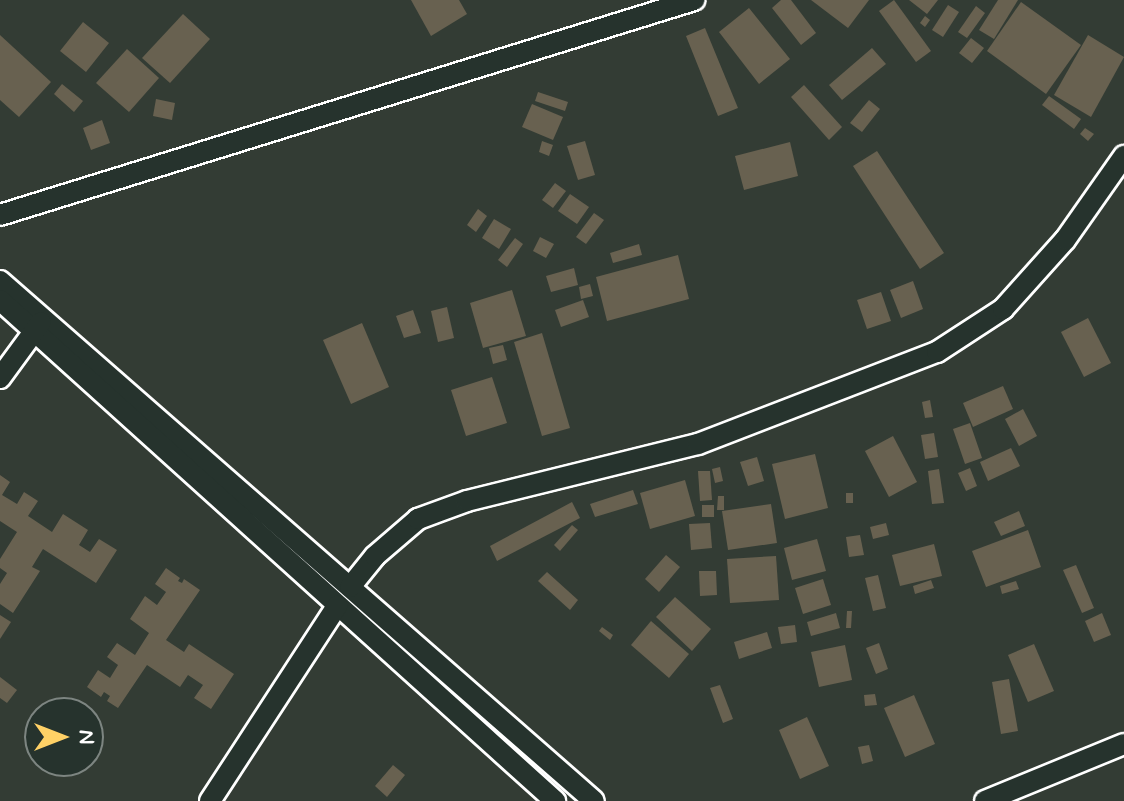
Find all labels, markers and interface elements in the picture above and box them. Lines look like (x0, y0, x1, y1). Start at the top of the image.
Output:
north arrow (24, 697, 104, 777)
text: N (72, 730, 100, 744)

